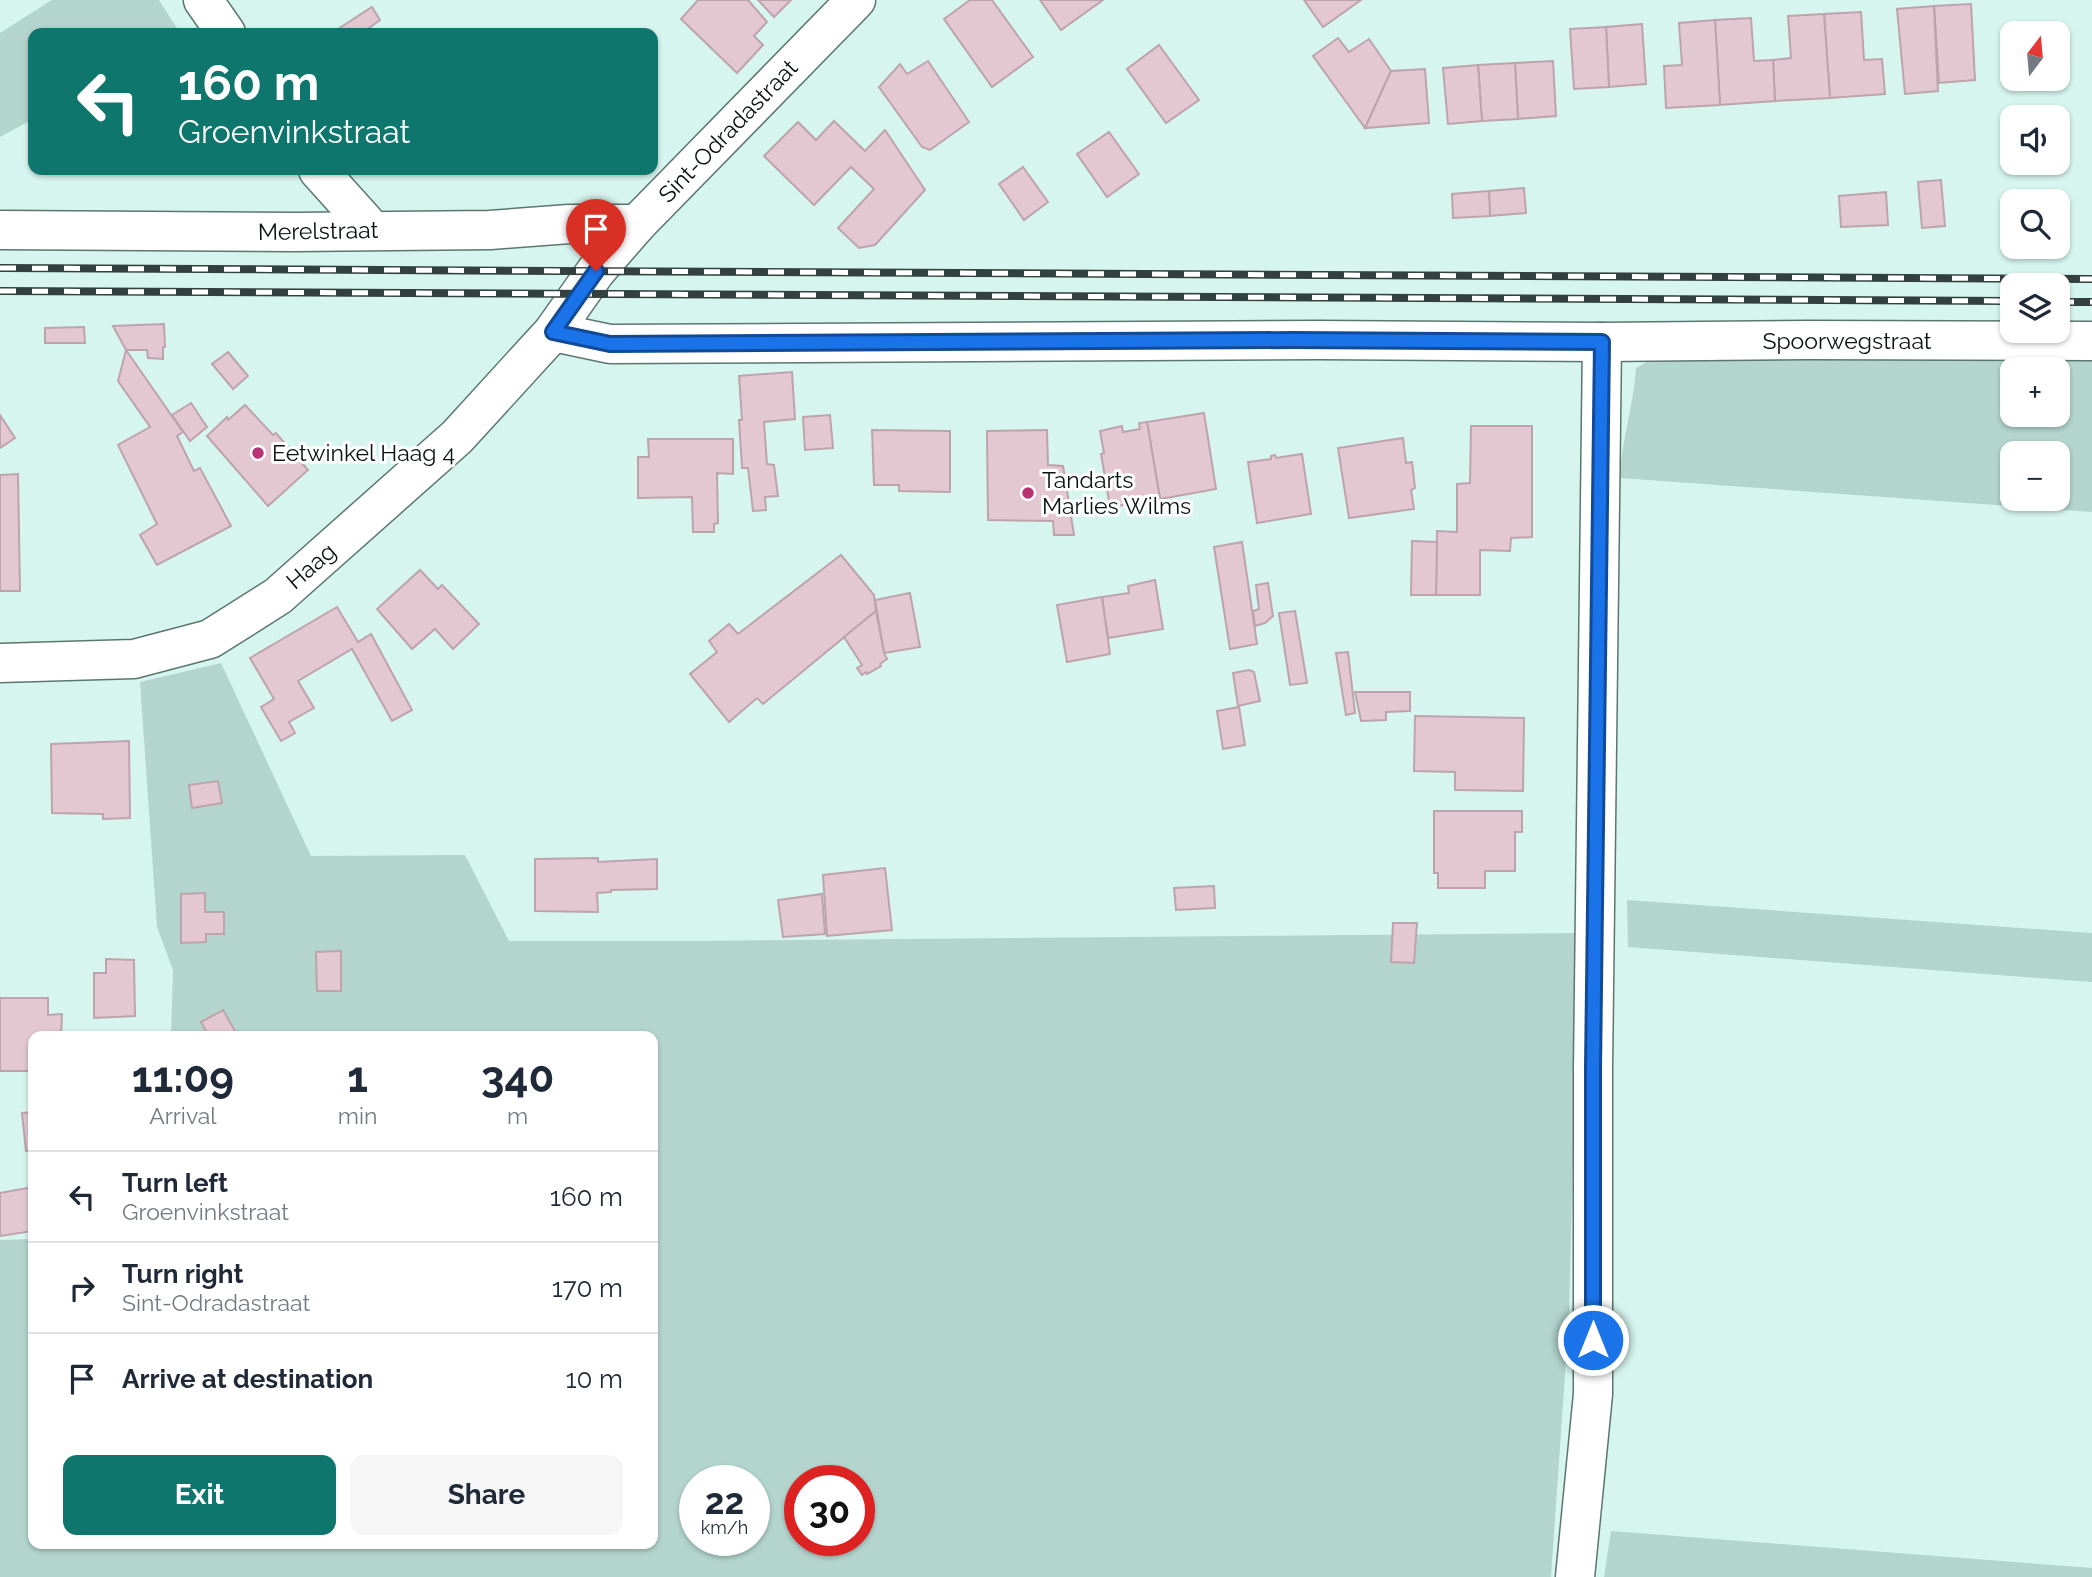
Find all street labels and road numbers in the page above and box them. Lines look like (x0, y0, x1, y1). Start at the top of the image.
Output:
street label: Sint-Odradastraat (653, 53, 803, 208)
street label: Merelstraat (258, 216, 379, 245)
street label: Spoorwegstraat (1762, 327, 1932, 354)
street label: Haag (281, 537, 341, 594)

